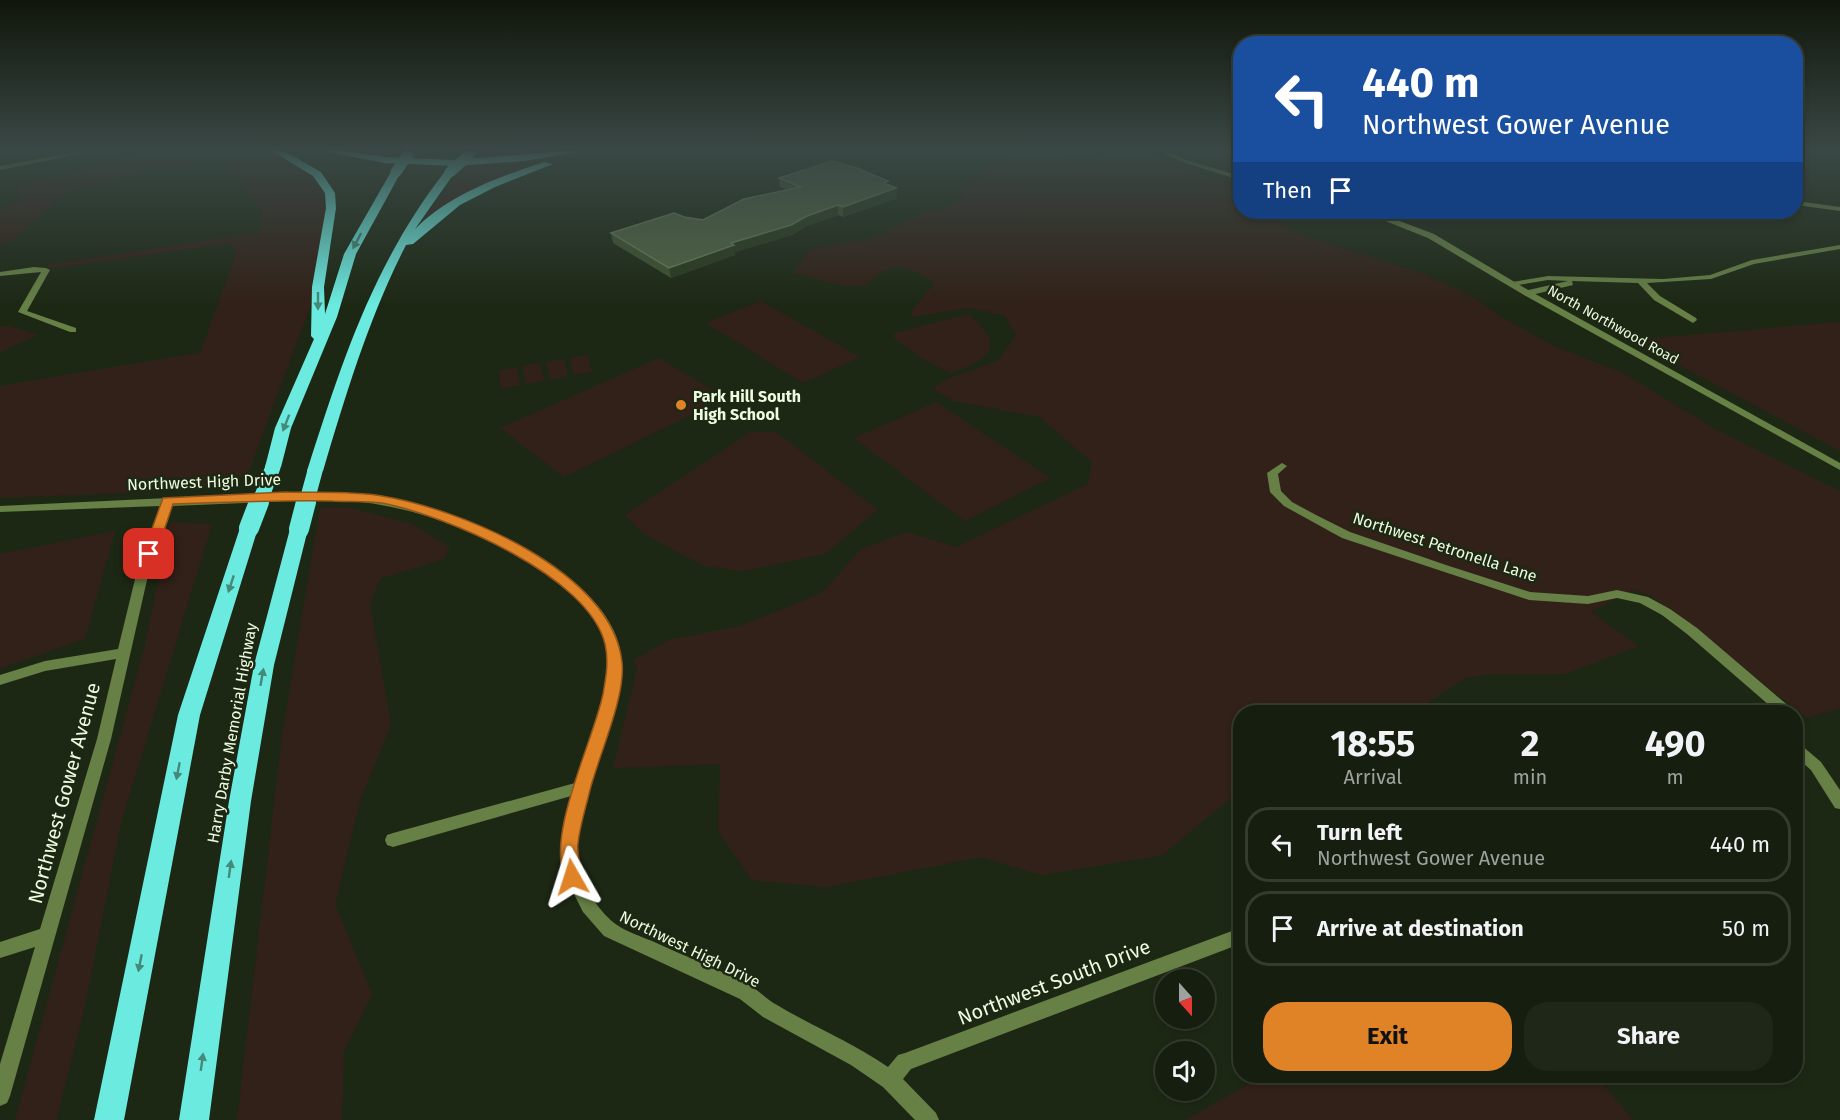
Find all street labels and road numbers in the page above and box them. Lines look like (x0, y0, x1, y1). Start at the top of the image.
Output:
street label: North Northwood Road (1544, 282, 1682, 368)
street label: Northwest High Drive (127, 470, 281, 494)
street label: Northwest Petronella Lane (1350, 508, 1540, 586)
street label: Harry Darby Memorial Highway (203, 621, 261, 845)
street label: Northwest Gower Avenue (23, 680, 105, 906)
street label: Northwest High Drive (617, 907, 763, 991)
street label: Northwest South Drive (954, 934, 1154, 1030)

